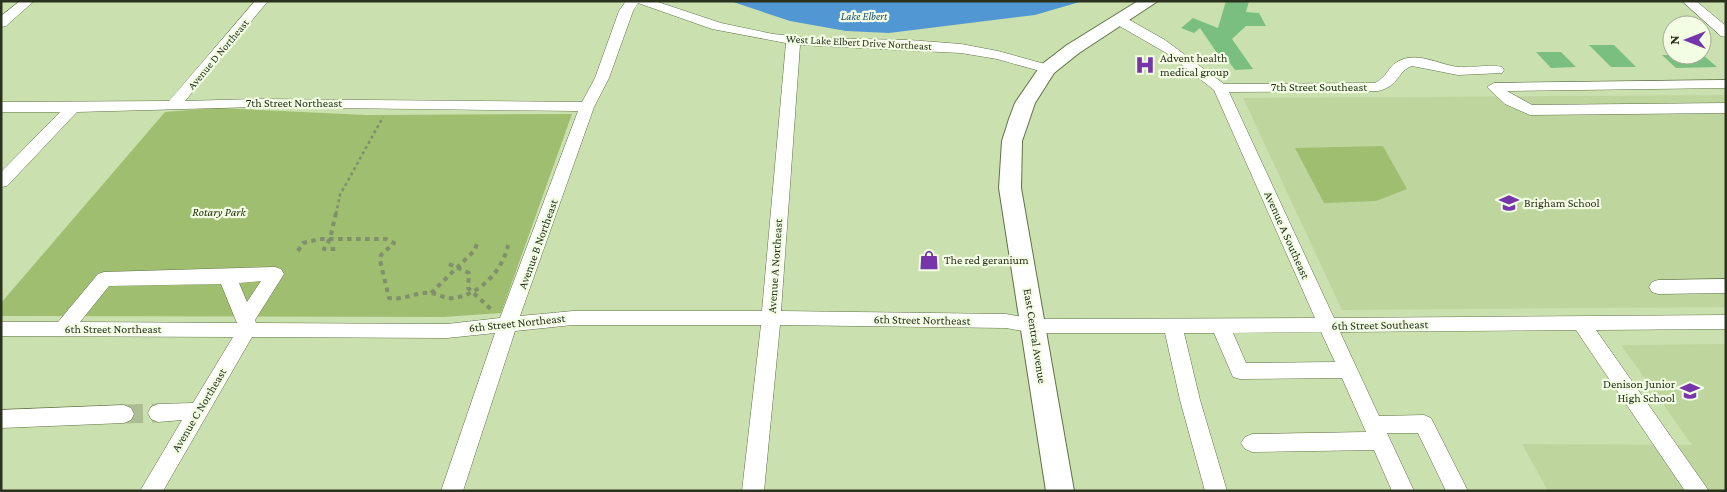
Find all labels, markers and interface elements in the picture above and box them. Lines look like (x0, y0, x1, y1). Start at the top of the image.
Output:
water label: Lake Elbert (841, 10, 888, 22)
north arrow (1662, 15, 1712, 65)
street label: Avenue D Northeast (185, 16, 251, 91)
street label: West Lake Elbert Drive Northeast (786, 32, 933, 52)
text: N (1666, 35, 1682, 45)
place label: Advent health medical group (1160, 51, 1229, 79)
hospital icon: Advent health medical group (1134, 54, 1156, 76)
street label: 7th Street Southeast (1271, 80, 1368, 94)
street label: 7th Street Northeast (246, 96, 343, 110)
street label: Avenue A Southeast (1261, 189, 1313, 282)
school or university icon: Brigham School (1498, 192, 1520, 214)
street label: Avenue B Northeast (515, 196, 561, 291)
place label: Brigham School (1524, 196, 1600, 210)
park label: Rotary Park (192, 205, 246, 219)
street label: Avenue A Northeast (765, 217, 785, 314)
shop icon: The red geranium (918, 249, 940, 271)
place label: The red geranium (944, 253, 1029, 267)
street label: East Central Avenue (1021, 287, 1049, 385)
street label: 6th Street Northeast (468, 311, 567, 335)
street label: 6th Street Northeast (873, 312, 972, 328)
street label: 6th Street Southeast (1331, 317, 1430, 333)
street label: 6th Street Northeast (64, 322, 163, 336)
street label: Avenue C Northeast (169, 365, 230, 454)
place label: Denison Junior High School (1603, 377, 1676, 405)
school or university icon: Denison Junior High School (1679, 380, 1701, 402)

